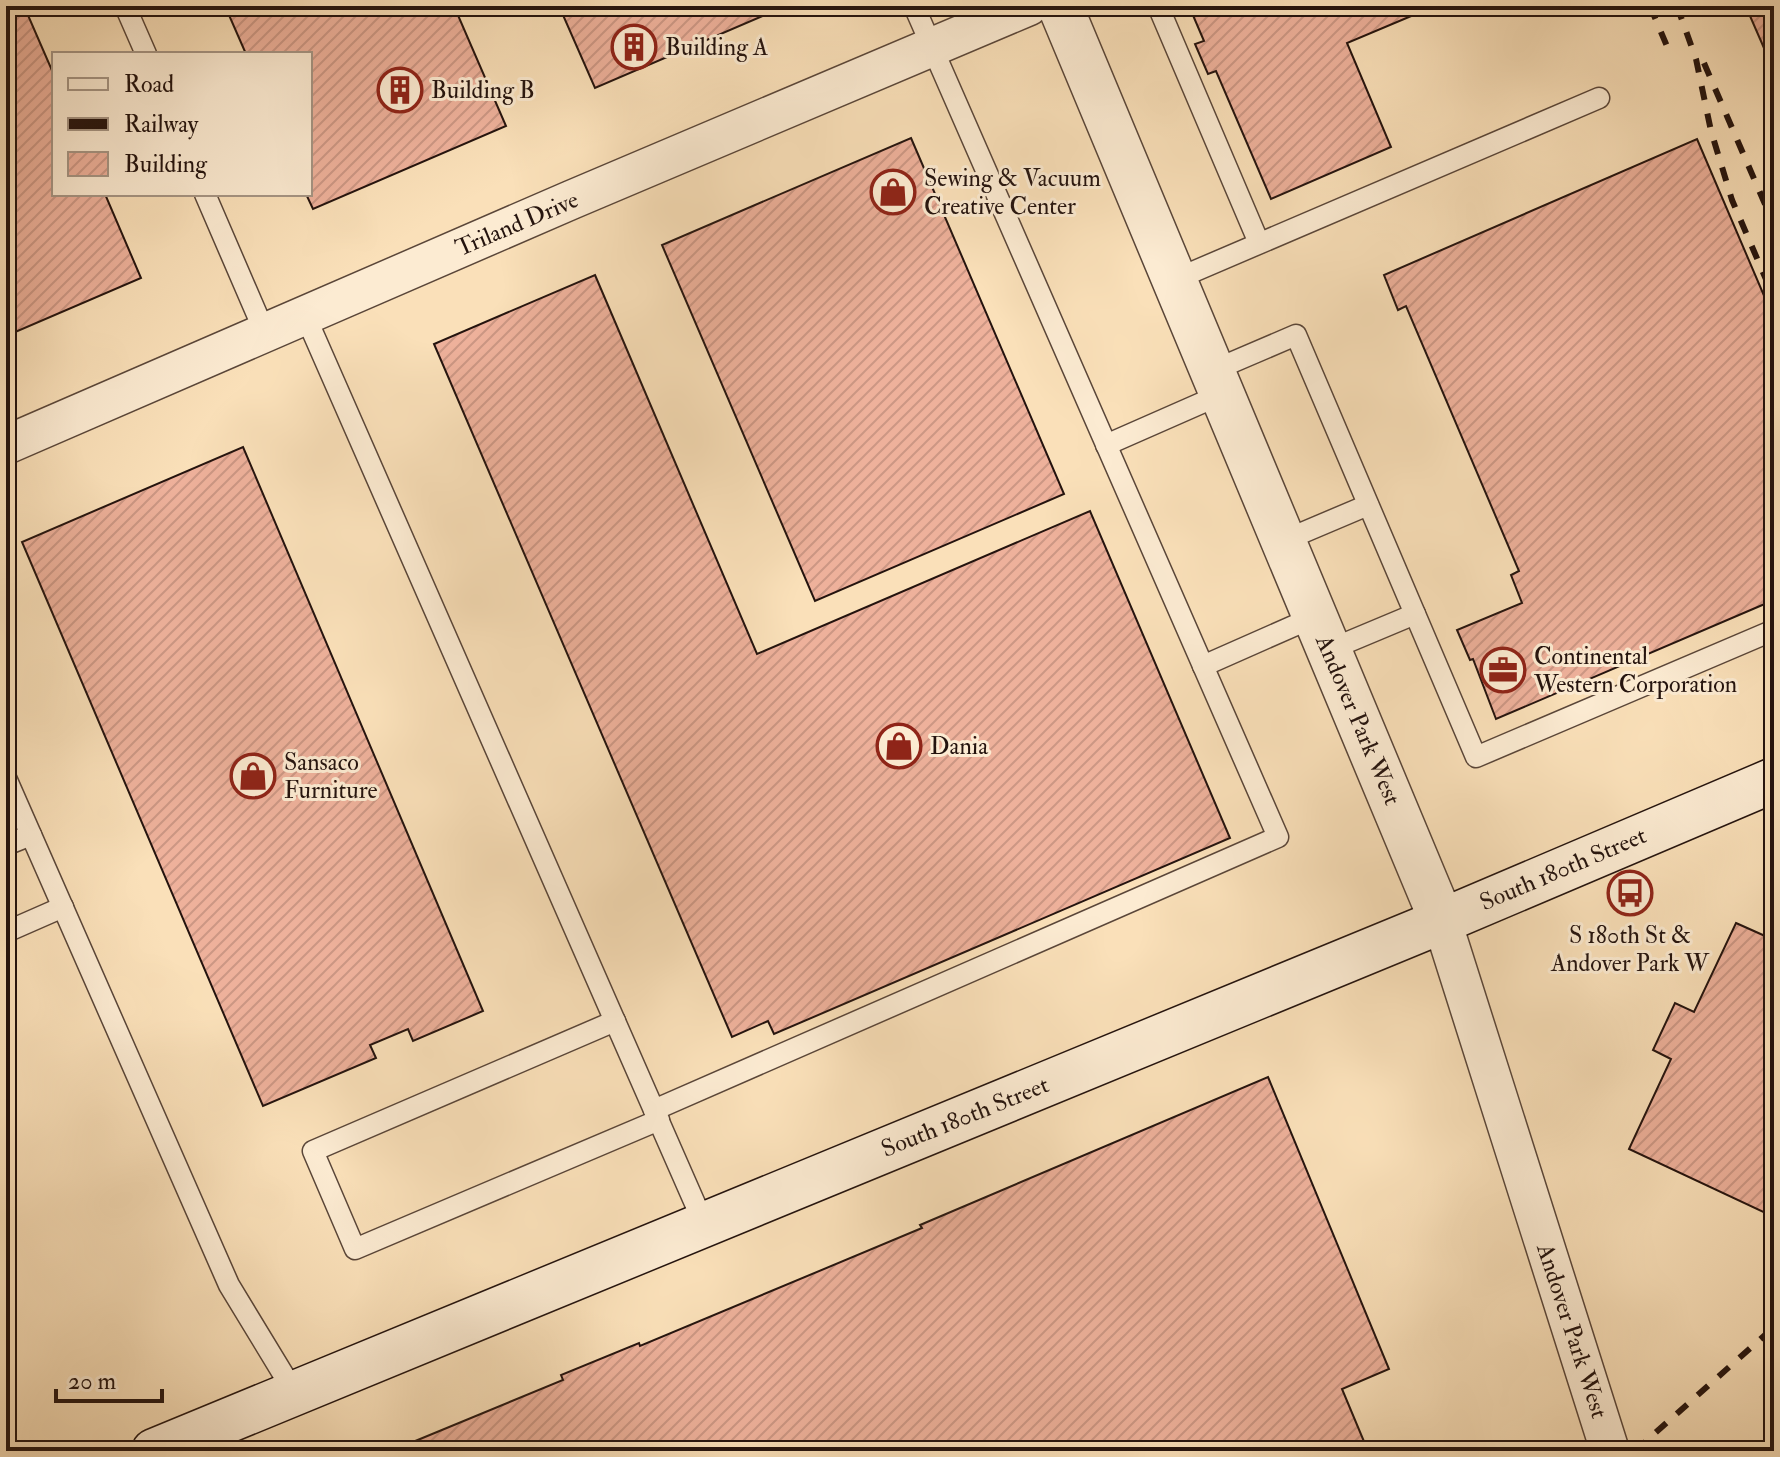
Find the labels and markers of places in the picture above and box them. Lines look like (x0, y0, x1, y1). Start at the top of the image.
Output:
building icon: Building A (610, 23, 658, 71)
place label: Building A (665, 32, 768, 63)
building icon: Building B (376, 66, 424, 114)
place label: Building B (431, 75, 535, 106)
place label: Sewing & Vacuum Creative Center (924, 163, 1101, 222)
shop icon: Sewing & Vacuum Creative Center (869, 168, 917, 216)
place label: Continental Western Corporation (1533, 641, 1737, 700)
office icon: Continental Western Corporation (1479, 646, 1527, 694)
shop icon: Dania (875, 722, 923, 770)
place label: Dania (930, 731, 989, 762)
place label: Sansaco Furniture (284, 747, 378, 806)
shop icon: Sansaco Furniture (229, 752, 277, 800)
bus stop icon: S 180th St & Andover Park W (1606, 869, 1654, 917)
place label: S 180th St & Andover Park W (1550, 920, 1711, 979)

